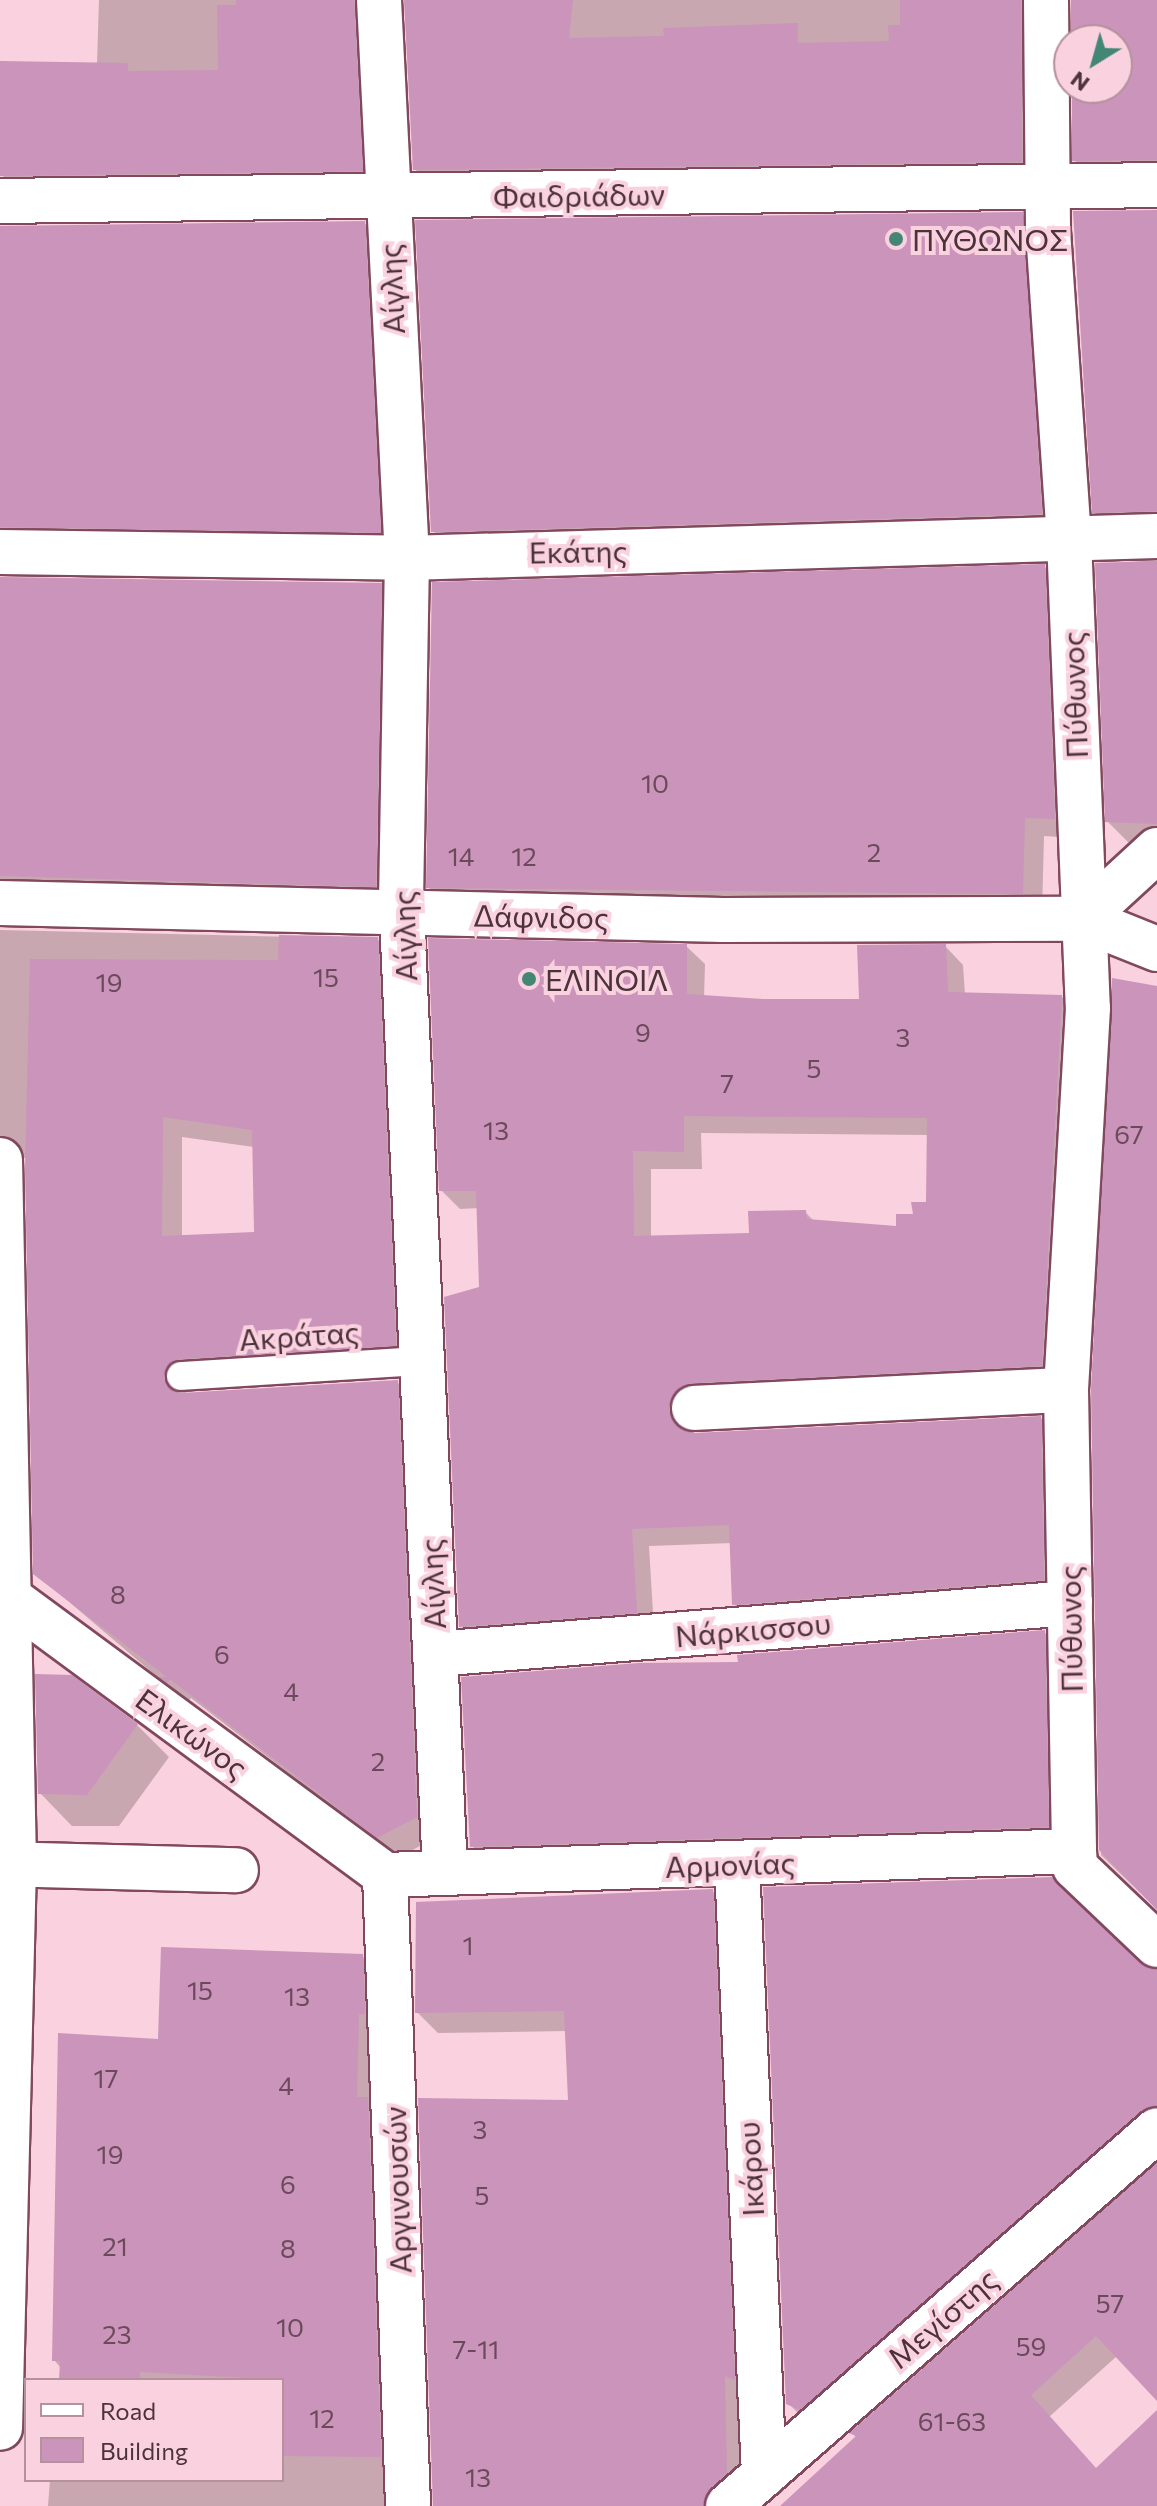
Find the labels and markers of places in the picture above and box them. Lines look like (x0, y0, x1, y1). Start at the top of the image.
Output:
place label: ΠΥΘΩΝΟΣ (912, 221, 1068, 257)
marker: ΠΥΘΩΝΟΣ (887, 230, 905, 248)
place label: ΕΛΙΝΟΙΛ (545, 961, 668, 997)
marker: ΕΛΙΝΟΙΛ (520, 970, 538, 988)

